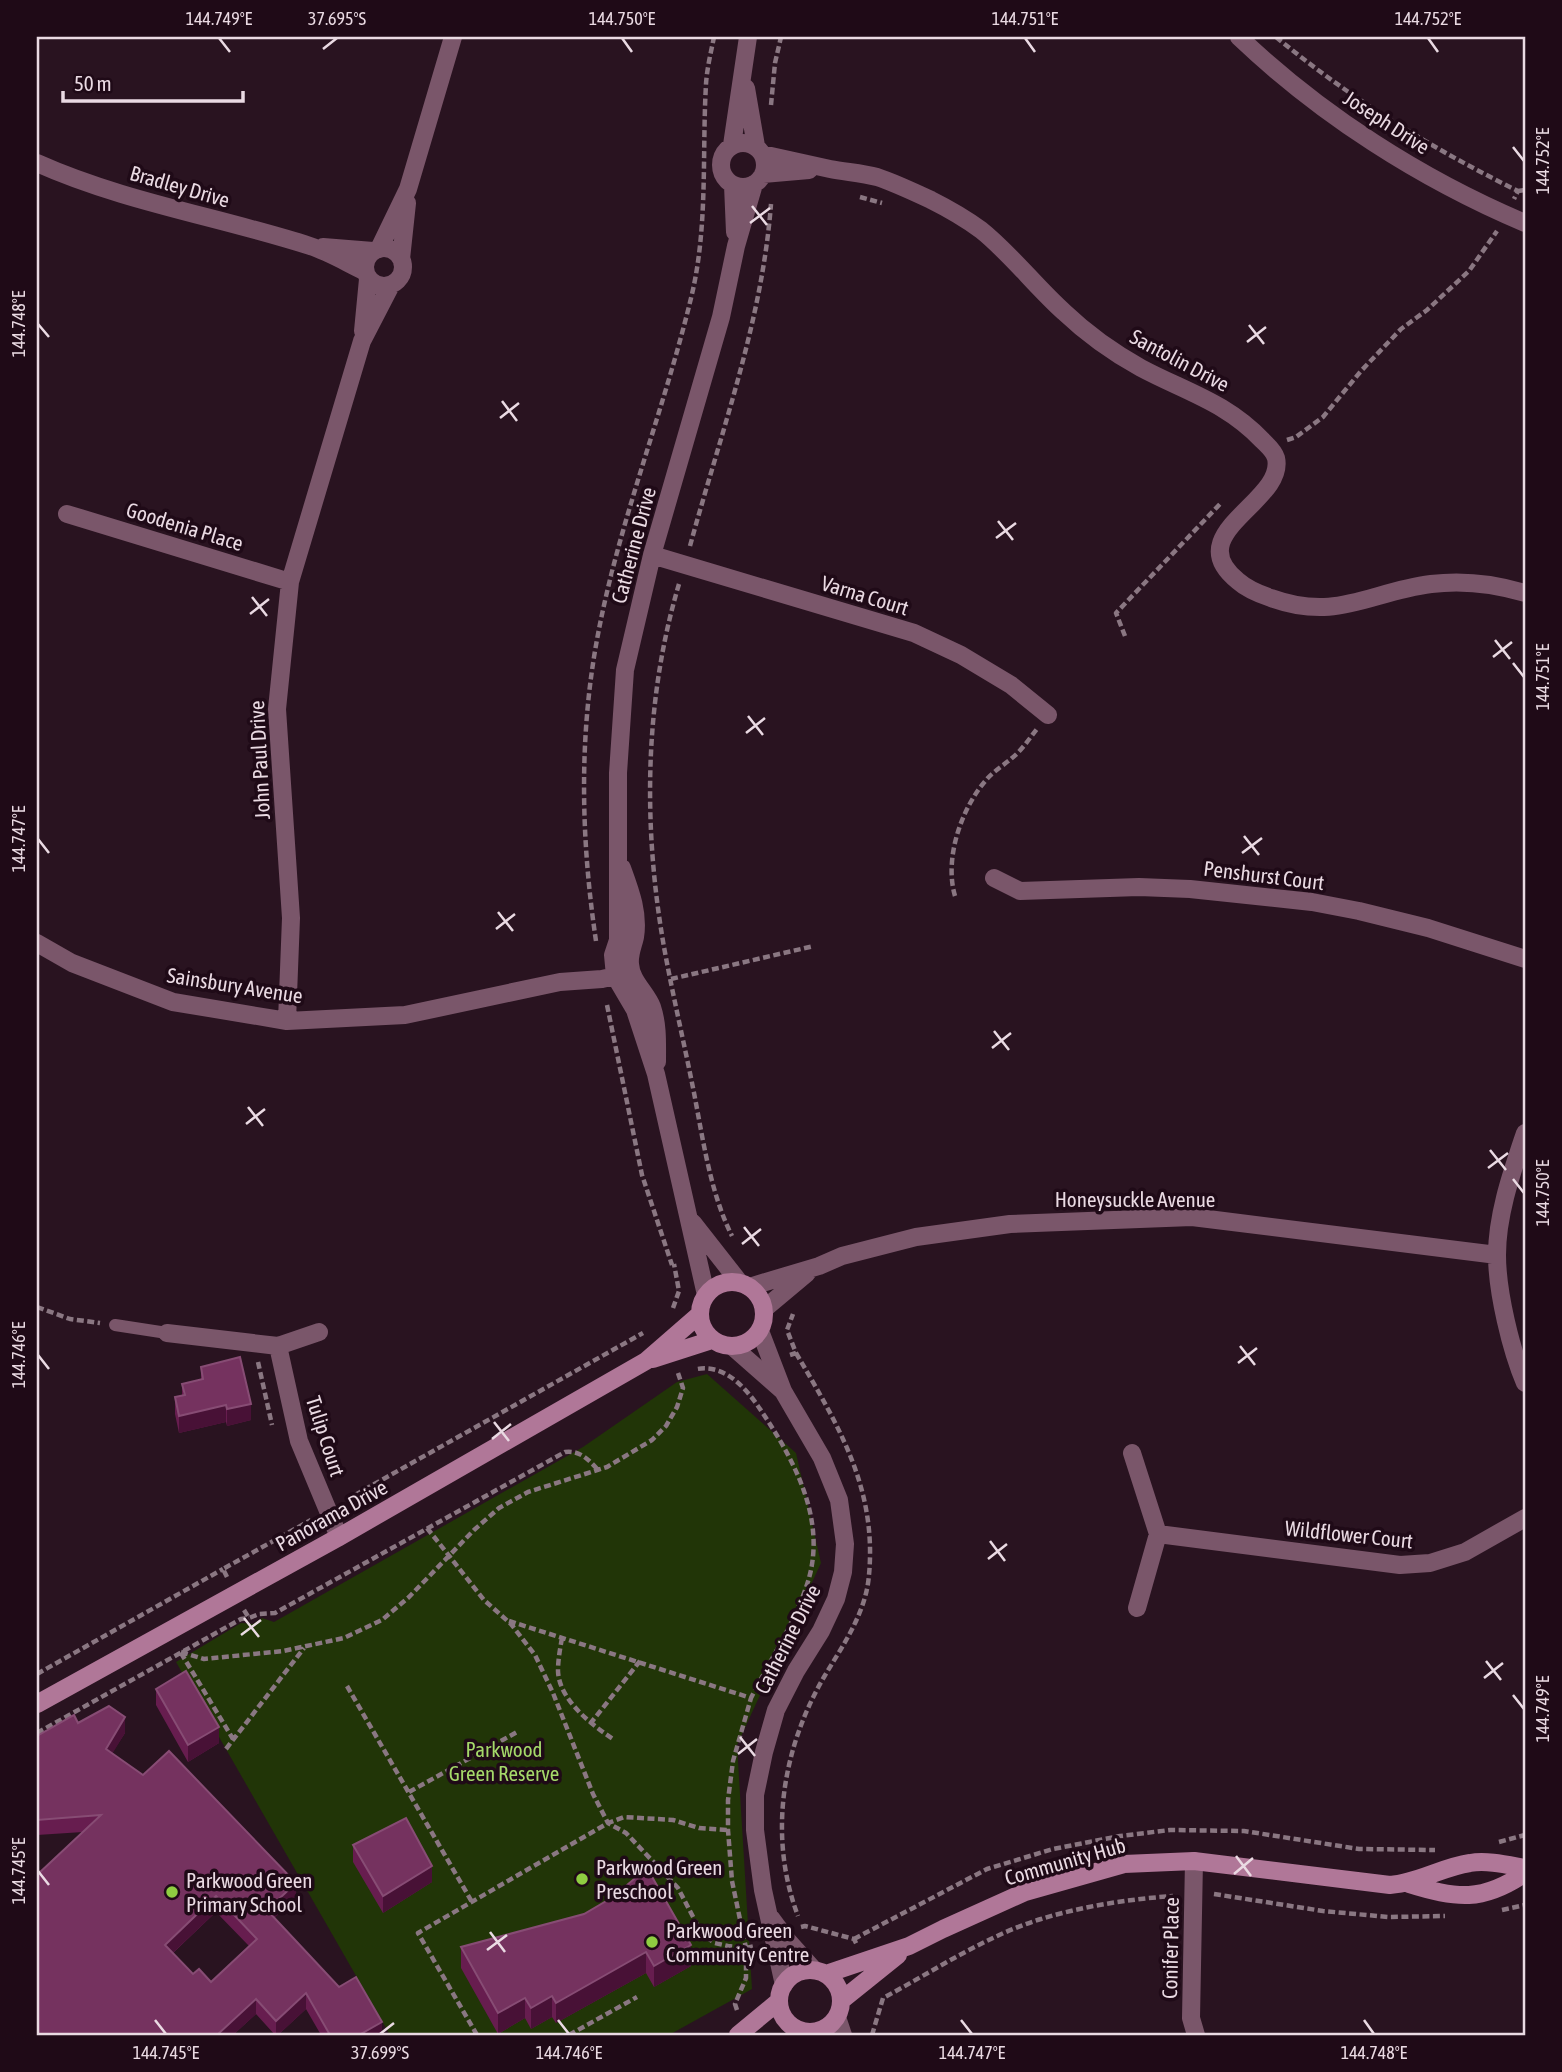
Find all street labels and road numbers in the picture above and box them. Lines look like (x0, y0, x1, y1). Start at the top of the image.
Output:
street label: Joseph Drive (1340, 85, 1434, 159)
street label: Bradley Drive (127, 160, 233, 212)
street label: Santolin Drive (1126, 324, 1234, 396)
street label: Catherine Drive (606, 484, 660, 606)
street label: Goodenia Place (124, 497, 246, 555)
street label: Varna Court (818, 570, 912, 620)
street label: John Paul Drive (244, 700, 274, 820)
street label: Penshurst Court (1202, 856, 1326, 894)
street label: Sainsbury Avenue (165, 962, 305, 1008)
street label: Honeysuckle Avenue (1055, 1187, 1215, 1211)
street label: Tulip Court (302, 1393, 350, 1479)
street label: Panorama Drive (271, 1475, 391, 1555)
street label: Wildflower Court (1284, 1515, 1414, 1553)
street label: Catherine Drive (749, 1580, 825, 1698)
street label: Community Hub (1002, 1832, 1128, 1890)
street label: Conifer Place (1157, 1897, 1183, 1999)

